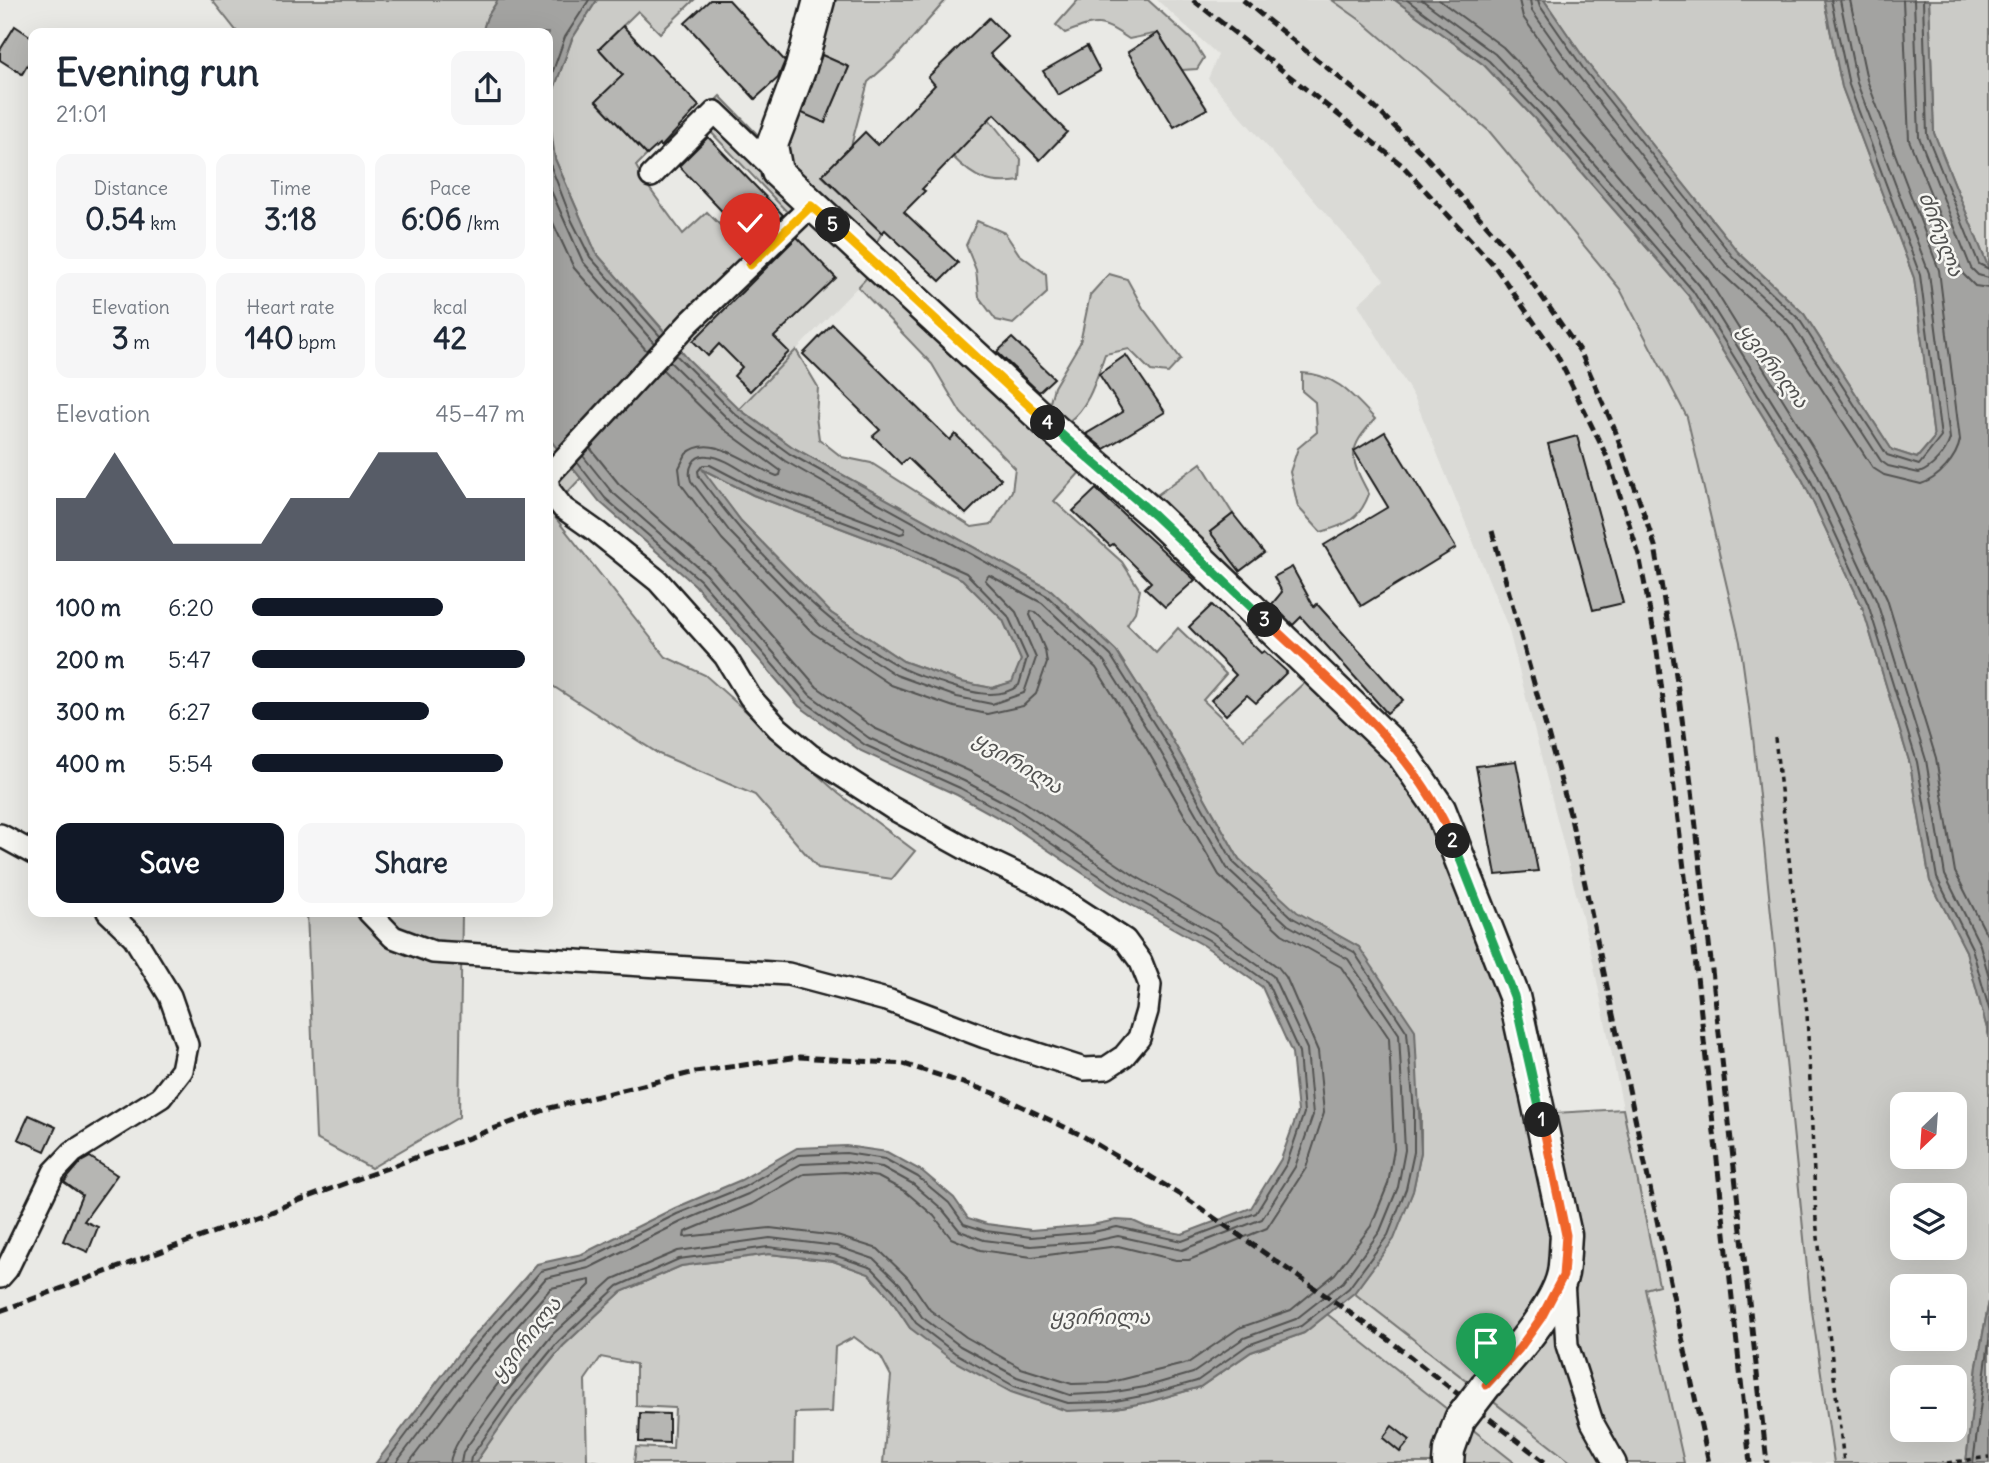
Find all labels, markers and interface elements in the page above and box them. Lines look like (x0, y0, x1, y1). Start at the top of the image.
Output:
text: Evening run (56, 49, 259, 96)
button: share (451, 51, 525, 125)
text: 21:01 (56, 99, 107, 128)
text: Distance (94, 176, 168, 200)
text: Time (270, 176, 311, 200)
text: Pace (430, 176, 471, 200)
water label: ძირულა (1913, 188, 1970, 280)
pin (720, 193, 780, 265)
text: 0.54 (85, 200, 146, 238)
text: 3:18 (264, 200, 317, 238)
text: 6:06 (401, 200, 462, 238)
icon: check (731, 204, 769, 242)
pin: 5 (816, 208, 850, 243)
text: km (146, 211, 177, 235)
text: /km (462, 211, 500, 235)
text: 5 (827, 212, 838, 236)
text: Elevation (92, 295, 170, 319)
text: Heart rate (246, 295, 335, 319)
text: kcal (433, 295, 467, 319)
water label: ყვირილა (1732, 318, 1815, 414)
text: 3 (112, 319, 129, 357)
text: 140 (245, 319, 294, 357)
text: 42 (433, 319, 467, 357)
text: m (129, 330, 150, 354)
text: bpm (294, 330, 336, 354)
text: Elevation (56, 399, 150, 428)
text: 45–47 m (435, 399, 525, 428)
pin: 4 (1030, 406, 1066, 440)
text: 4 (1042, 410, 1053, 434)
text: 100 m (56, 593, 121, 622)
text: 6:20 (168, 593, 214, 622)
pin: 3 (1248, 602, 1282, 638)
text: 3 (1259, 607, 1270, 631)
text: 200 m (56, 645, 125, 674)
text: 5:47 (168, 645, 211, 674)
text: 300 m (56, 697, 125, 726)
text: 6:27 (168, 697, 210, 726)
water label: ყვირილა (969, 725, 1068, 800)
text: 400 m (56, 749, 125, 778)
text: 5:54 (168, 749, 213, 778)
button: Save (56, 823, 284, 903)
button: Share (298, 823, 525, 903)
pin: 2 (1436, 824, 1470, 858)
text: 2 (1447, 828, 1458, 852)
north arrow (1890, 1092, 1967, 1169)
map controls (1890, 1092, 1967, 1442)
pin: 1 (1524, 1102, 1560, 1138)
text: 1 (1538, 1107, 1545, 1131)
button: layers (1890, 1183, 1967, 1260)
button: + (1890, 1274, 1967, 1351)
water label: ყვირილა (484, 1291, 567, 1386)
water label: ყვირილა (1050, 1303, 1150, 1330)
pin (1456, 1313, 1516, 1385)
icon: arrive (1467, 1324, 1505, 1362)
button: − (1890, 1365, 1967, 1442)

